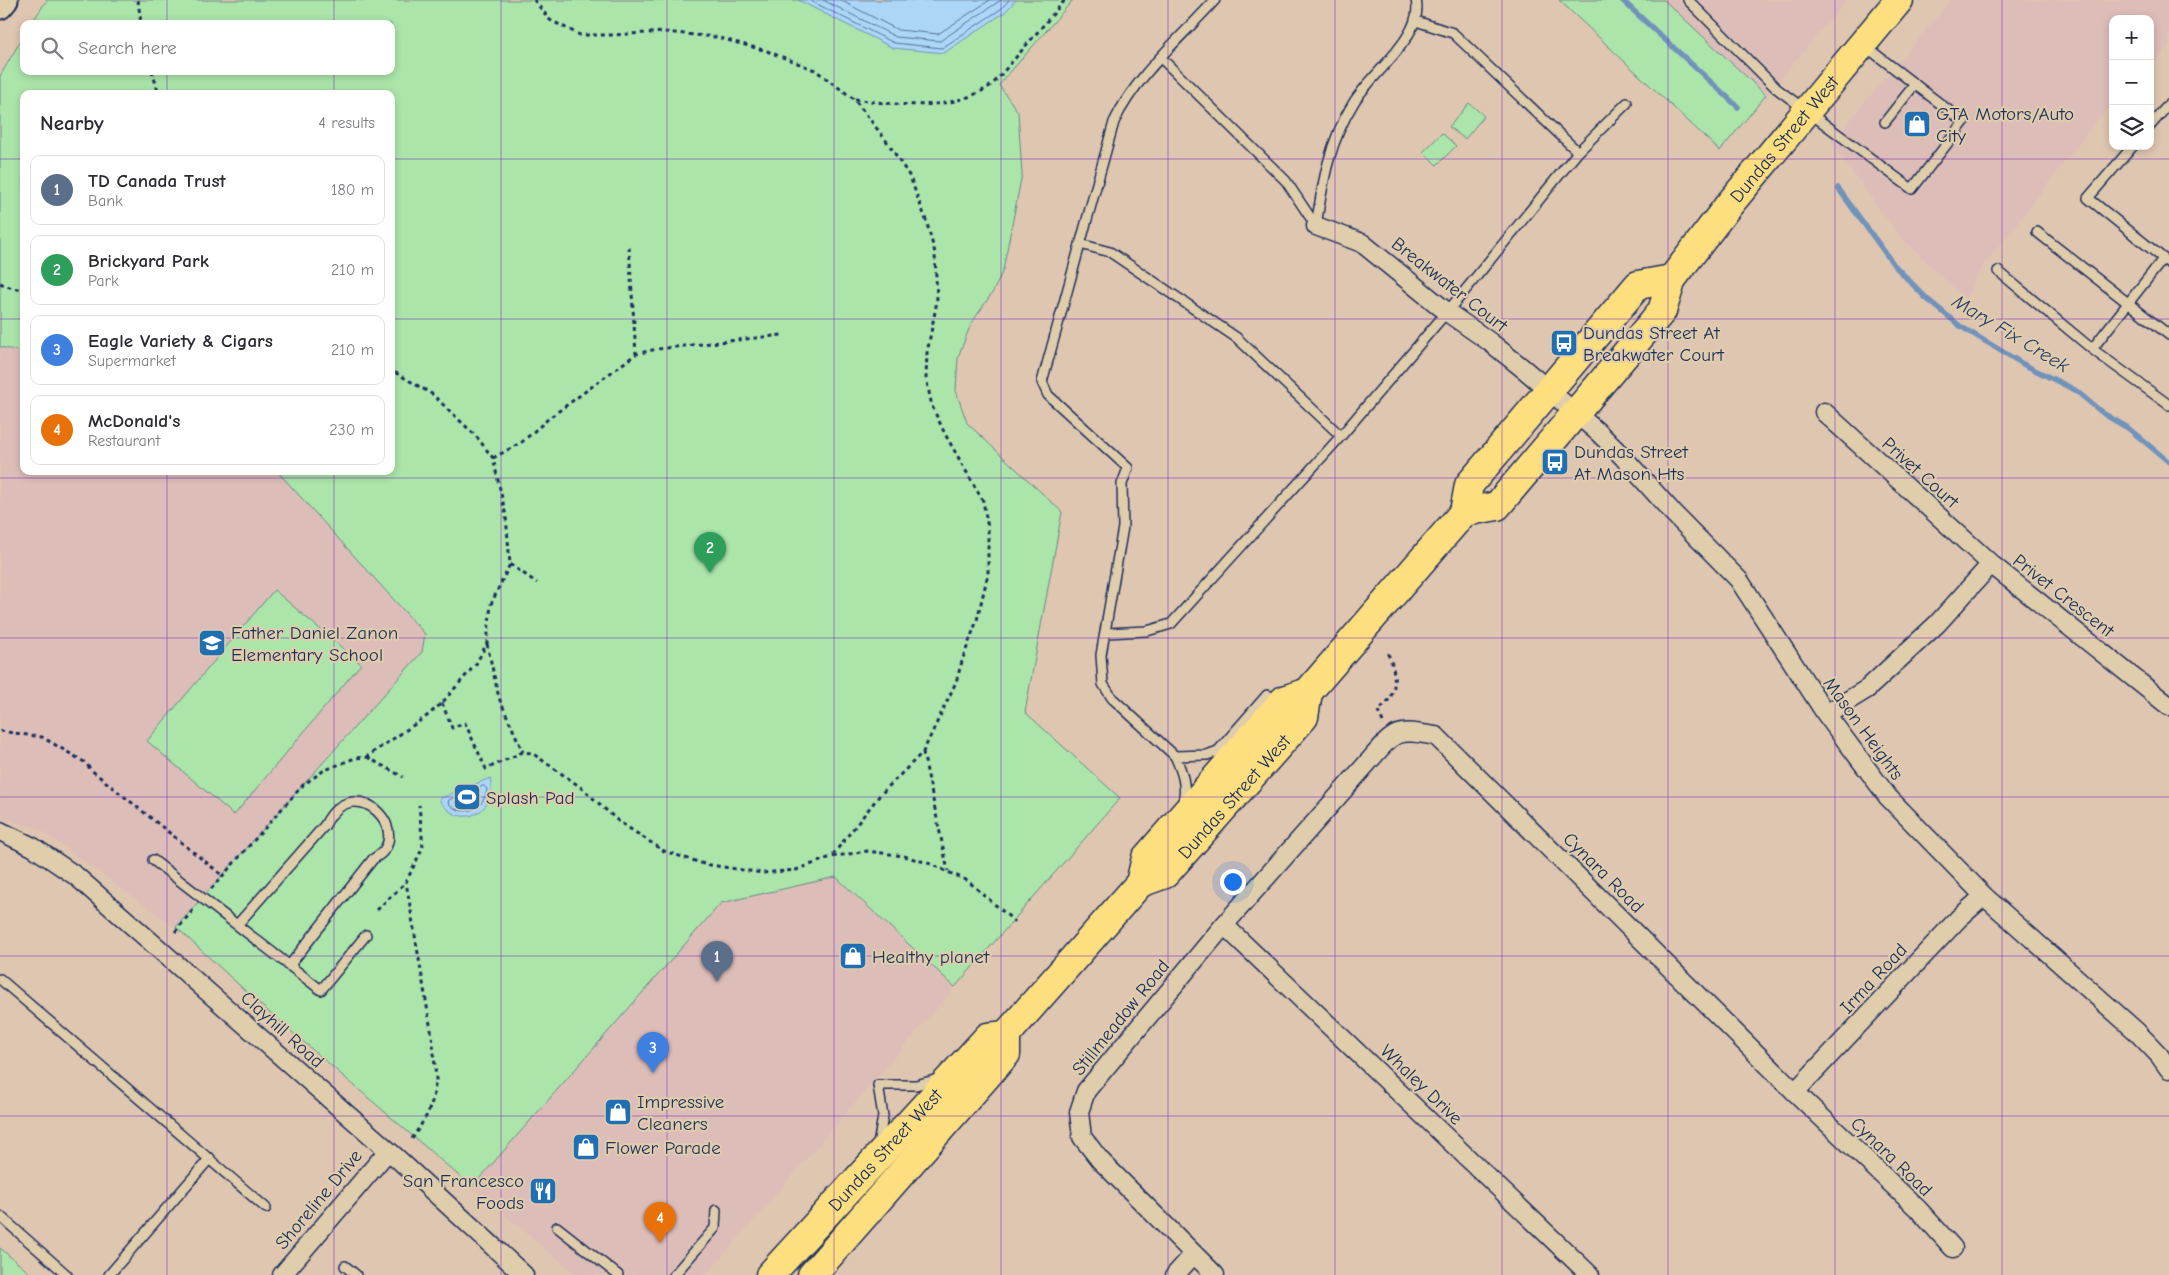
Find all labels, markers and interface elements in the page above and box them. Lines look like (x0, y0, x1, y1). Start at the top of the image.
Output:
map controls (2109, 15, 2154, 150)
button: + (2109, 15, 2154, 60)
search box (20, 20, 395, 75)
icon: search (38, 34, 66, 62)
text: Search here (78, 37, 177, 59)
button: − (2109, 60, 2154, 105)
street label: Dundas Street West (1726, 71, 1844, 207)
place label: GTA Motors/Auto City (1936, 103, 2074, 147)
button: layers (2109, 105, 2154, 150)
shop icon: GTA Motors/Auto City (1902, 109, 1932, 139)
text: Nearby (40, 111, 104, 135)
text: 4 results (318, 114, 375, 132)
text: TD Canada Trust (88, 170, 226, 192)
text: 1 (54, 181, 60, 199)
text: 180 m (331, 181, 374, 199)
text: Bank (88, 192, 123, 210)
street label: Breakwater Court (1387, 233, 1512, 337)
text: Brickyard Park (88, 250, 209, 272)
text: 2 (53, 261, 61, 279)
text: 210 m (331, 261, 374, 279)
text: Park (88, 272, 119, 290)
water label: Mary Fix Creek (1947, 289, 2074, 378)
place label: Dundas Street At Breakwater Court (1583, 322, 1725, 366)
bus stop icon: Dundas Street At Breakwater Court (1549, 328, 1579, 358)
text: Eagle Variety & Cigars (88, 330, 273, 352)
text: 3 (53, 341, 61, 359)
text: 210 m (331, 341, 374, 359)
text: Supermarket (88, 352, 176, 370)
text: McDonald's (88, 410, 180, 432)
text: 4 (53, 421, 61, 439)
text: 230 m (329, 421, 374, 439)
text: Restaurant (88, 432, 160, 450)
street label: Privet Court (1877, 433, 1964, 513)
place label: Dundas Street At Mason Hts (1574, 441, 1688, 485)
bus stop icon: Dundas Street At Mason Hts (1540, 447, 1570, 477)
pin: 2 (694, 532, 726, 573)
street label: Privet Crescent (2008, 550, 2119, 642)
place label: Father Daniel Zanon Elementary School (231, 622, 398, 666)
school or university icon: Father Daniel Zanon Elementary School (197, 628, 227, 658)
street label: Mason Heights (1819, 673, 1908, 784)
street label: Dundas Street West (1174, 730, 1296, 864)
sports icon: Splash Pad (452, 782, 482, 812)
place label: Splash Pad (486, 787, 575, 809)
street label: Cynara Road (1558, 828, 1648, 918)
your location (1220, 869, 1246, 895)
street label: Irma Road (1836, 939, 1912, 1018)
pin: 1 (701, 941, 733, 982)
shop icon: Healthy planet (838, 941, 868, 971)
place label: Healthy planet (872, 946, 990, 968)
street label: Stillmeadow Road (1067, 955, 1174, 1080)
street label: Clayhill Road (236, 987, 328, 1073)
pin: 3 (637, 1032, 669, 1073)
street label: Whaley Drive (1376, 1040, 1467, 1129)
street label: Dundas Street West (824, 1084, 948, 1216)
place label: Impressive Cleaners (637, 1091, 724, 1135)
shop icon: Impressive Cleaners (603, 1097, 633, 1127)
street label: Cynara Road (1846, 1112, 1937, 1201)
shop icon: Flower Parade (571, 1132, 601, 1162)
place label: Flower Parade (605, 1137, 721, 1159)
street label: Shoreline Drive (271, 1145, 367, 1254)
place label: San Francesco Foods (403, 1170, 524, 1214)
restaurant icon: San Francesco Foods (528, 1176, 558, 1206)
pin: 4 (644, 1202, 676, 1243)

